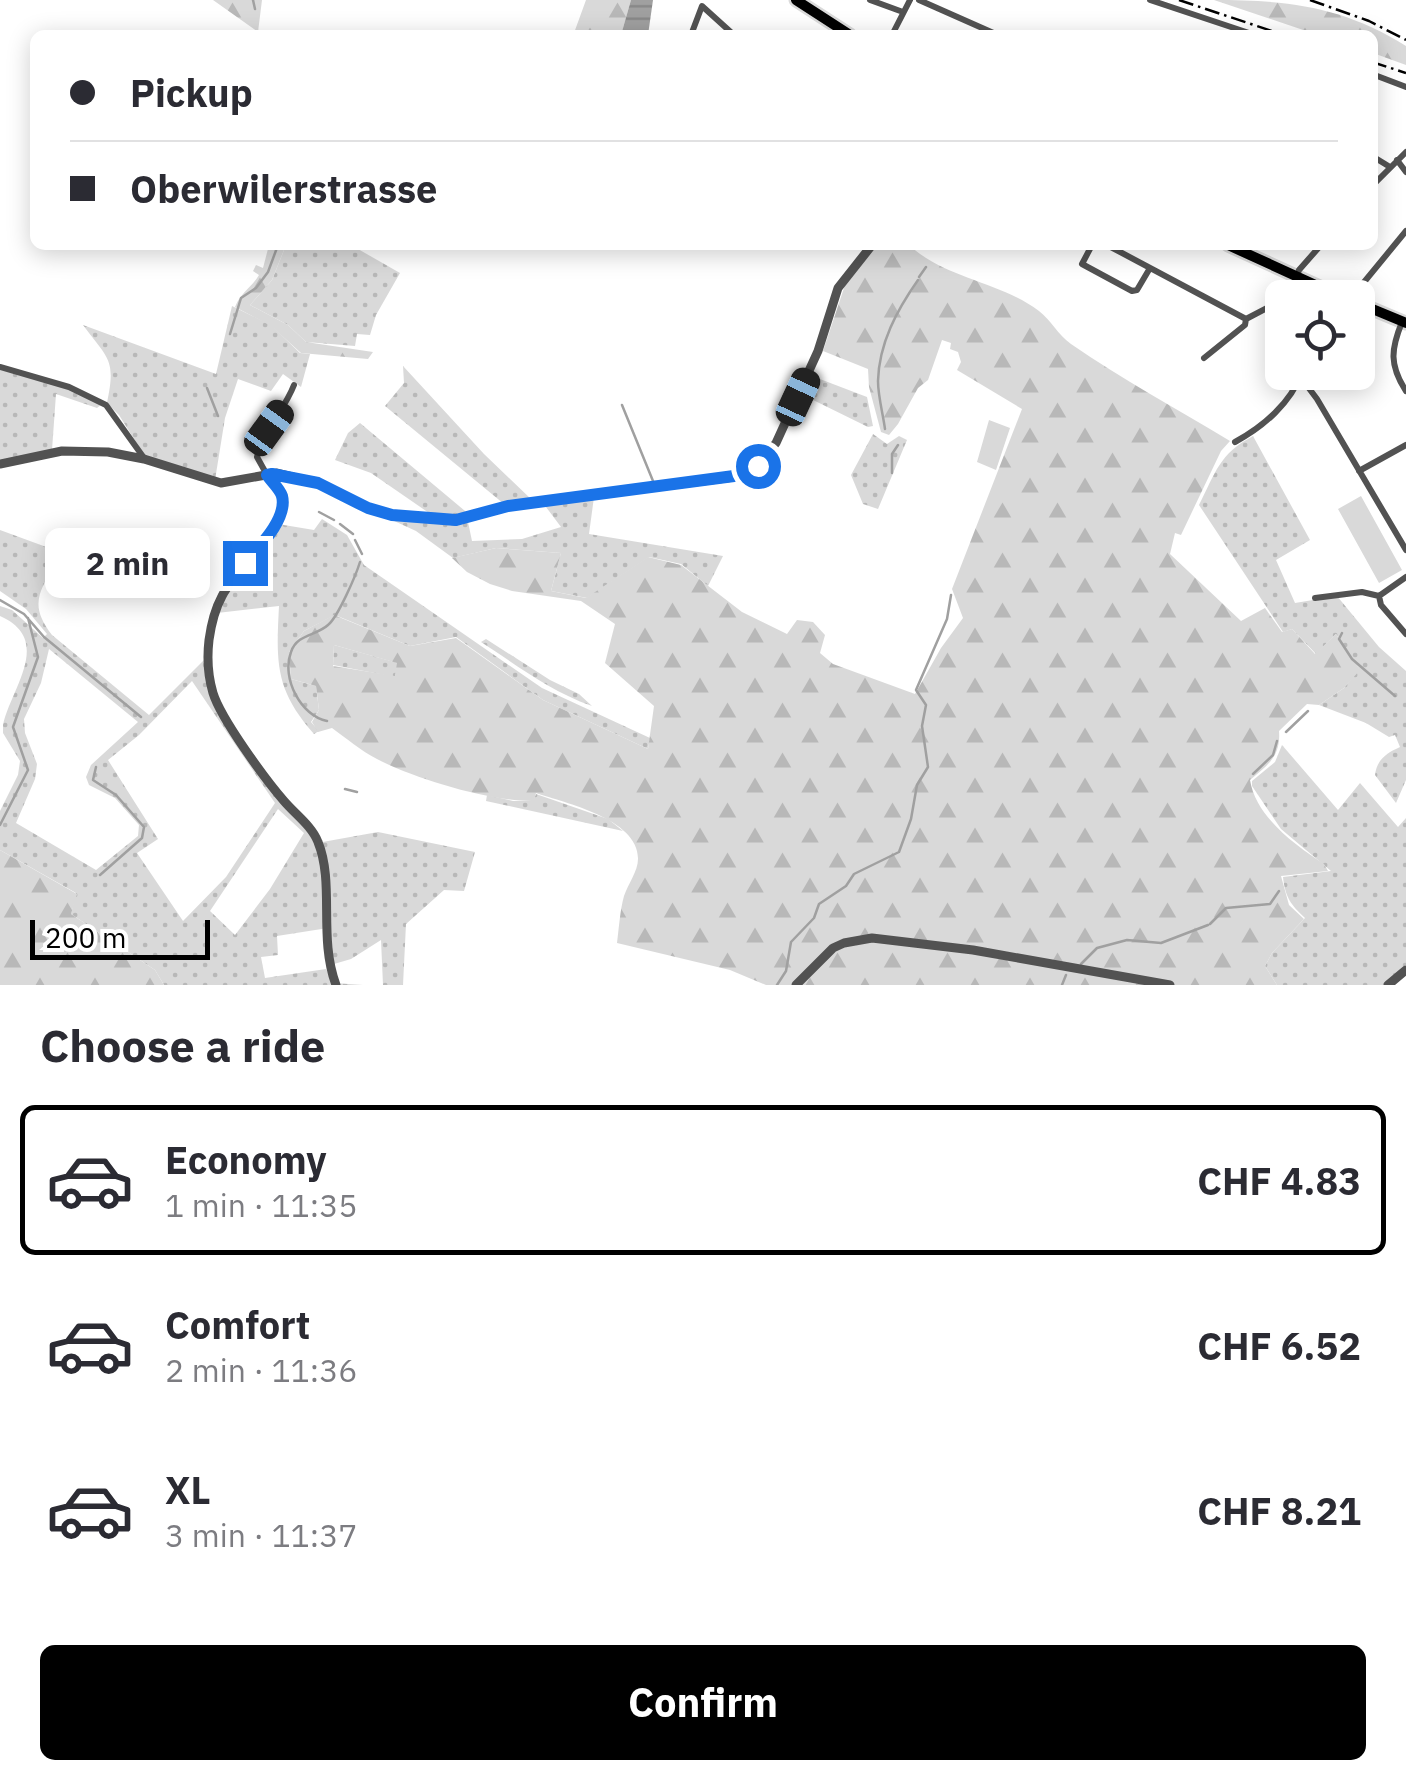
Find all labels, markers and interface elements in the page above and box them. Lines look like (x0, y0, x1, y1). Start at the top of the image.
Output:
text: Pickup (130, 68, 253, 117)
text: Oberwilerstrasse (130, 164, 437, 213)
map controls (1265, 280, 1375, 390)
button: locate (1265, 280, 1375, 390)
car (772, 363, 824, 431)
car (239, 395, 299, 461)
route start (736, 444, 781, 489)
callout: 2 min (45, 528, 210, 598)
route end (223, 541, 268, 586)
text: 2 min (86, 542, 169, 584)
scale bar (30, 915, 210, 960)
text: 200 m (45, 919, 126, 956)
text: Choose a ride (40, 1016, 325, 1074)
icon: car (45, 1135, 135, 1225)
text: Economy (165, 1135, 327, 1184)
text: CHF 4.83 (1197, 1156, 1361, 1205)
text: 1 min · 11:35 (165, 1184, 358, 1226)
icon: car (45, 1300, 135, 1390)
text: Comfort (165, 1300, 310, 1349)
text: CHF 6.52 (1197, 1321, 1361, 1370)
text: 2 min · 11:36 (165, 1349, 358, 1391)
icon: car (45, 1465, 135, 1555)
text: XL (165, 1465, 211, 1514)
text: CHF 8.21 (1197, 1486, 1361, 1535)
text: 3 min · 11:37 (165, 1514, 358, 1556)
button: Confirm (40, 1645, 1366, 1760)

